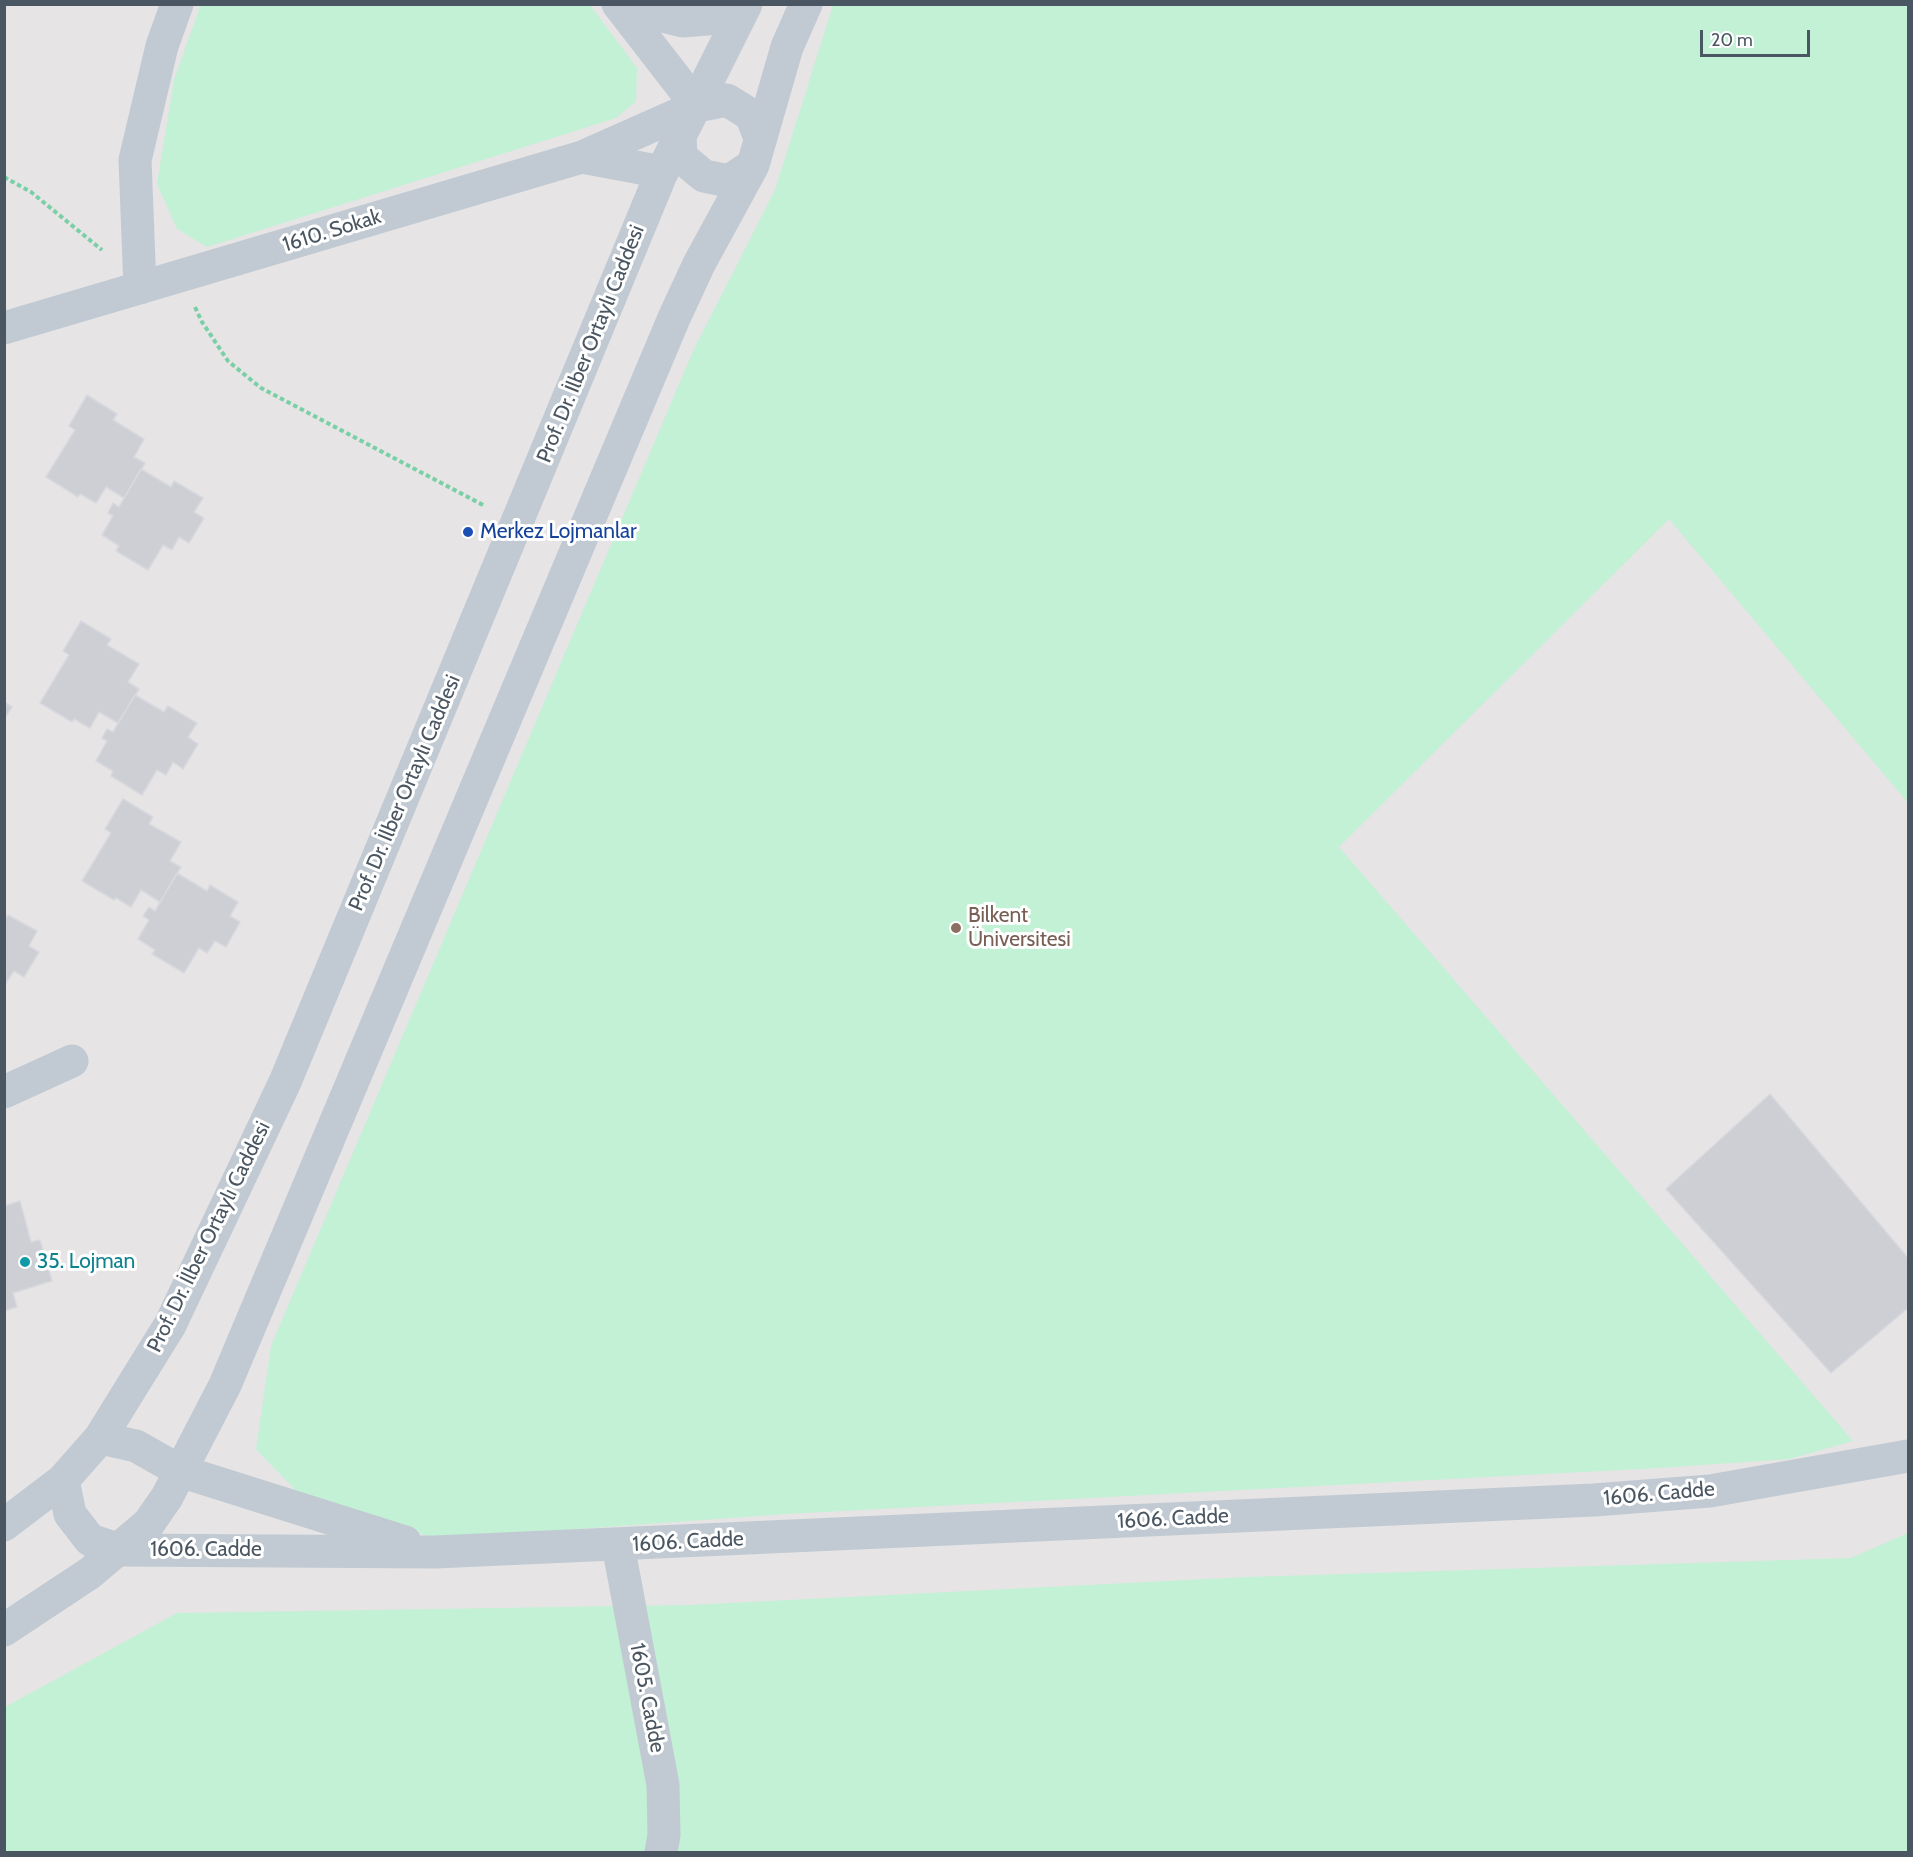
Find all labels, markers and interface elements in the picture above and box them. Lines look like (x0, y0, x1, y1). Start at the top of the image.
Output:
scale bar (1703, 18, 1812, 56)
text: 20 m (1711, 29, 1753, 51)
street label: 1610. Sokak (280, 204, 384, 258)
street label: Prof. Dr. İlber Ortaylı Caddesi (532, 222, 650, 466)
place label: Merkez Lojmanlar (480, 519, 637, 545)
marker: Merkez Lojmanlar (461, 525, 475, 539)
street label: Prof. Dr. İlber Ortaylı Caddesi (344, 671, 466, 915)
place label: Bilkent Üniversitesi (968, 903, 1071, 953)
marker: Bilkent Üniversitesi (949, 921, 963, 935)
street label: Prof. Dr. İlber Ortaylı Caddesi (142, 1117, 276, 1357)
place label: 35. Lojman (37, 1249, 135, 1275)
marker: 35. Lojman (18, 1255, 32, 1269)
street label: 1606. Cadde (1602, 1477, 1716, 1511)
street label: 1606. Cadde (1117, 1503, 1229, 1535)
street label: 1606. Cadde (632, 1526, 744, 1558)
street label: 1606. Cadde (150, 1537, 262, 1563)
street label: 1605. Cadde (624, 1641, 670, 1755)

